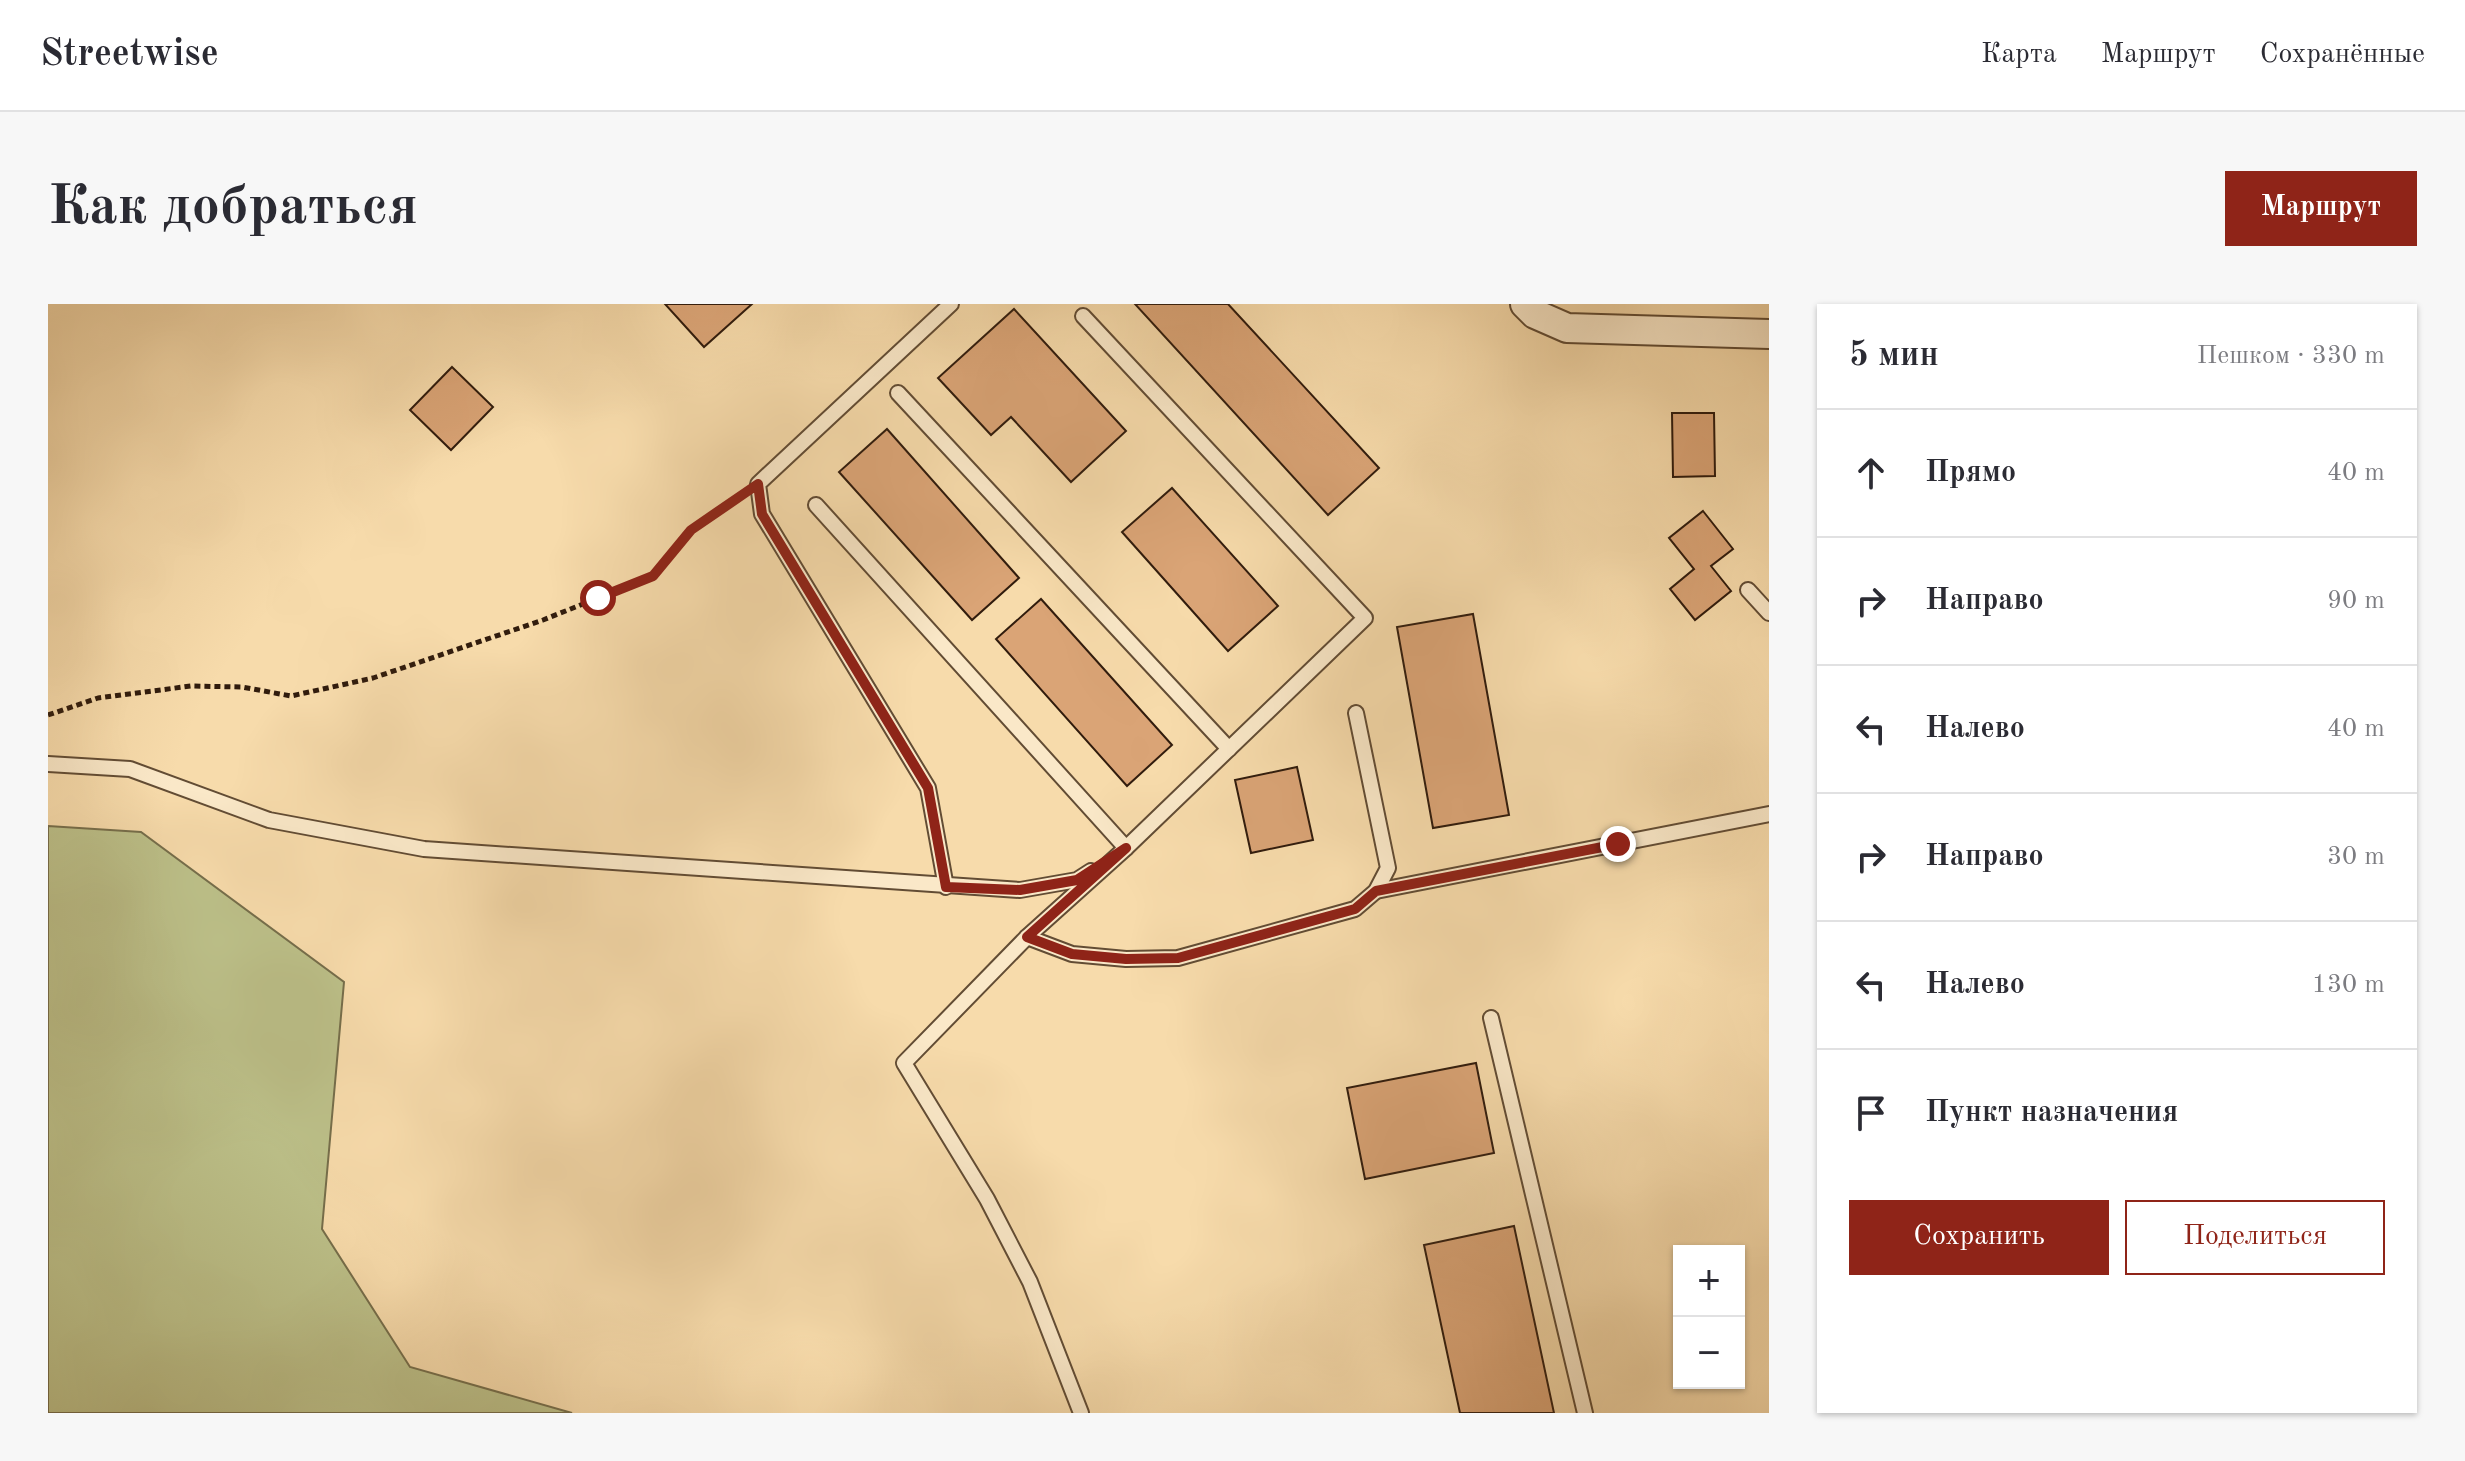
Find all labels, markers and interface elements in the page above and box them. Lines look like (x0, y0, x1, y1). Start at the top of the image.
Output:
text: Streetwise (40, 36, 219, 74)
text: Карта (1981, 41, 2057, 69)
text: Маршрут (2101, 41, 2216, 69)
text: Сохранённые (2260, 41, 2425, 69)
button: Маршрут (2225, 171, 2417, 246)
text: Как добраться (48, 180, 418, 236)
text: 5 мин (1849, 339, 1939, 373)
text: Пешком · 330 m (2197, 343, 2385, 369)
icon: ahead (1849, 451, 1893, 495)
text: Прямо (1925, 458, 2016, 488)
text: 40 m (2327, 460, 2385, 486)
icon: right (1849, 579, 1893, 623)
route start (580, 580, 616, 616)
text: Направо (1925, 586, 2044, 616)
text: 90 m (2327, 588, 2385, 614)
icon: left (1849, 707, 1893, 751)
text: Налево (1925, 714, 2025, 744)
text: 40 m (2327, 716, 2385, 742)
route end (1600, 826, 1636, 862)
icon: right (1849, 835, 1893, 879)
text: Направо (1925, 842, 2044, 872)
text: 30 m (2327, 844, 2385, 870)
icon: left (1849, 963, 1893, 1007)
text: Налево (1925, 970, 2025, 1000)
text: 130 m (2312, 972, 2385, 998)
icon: arrive (1849, 1091, 1893, 1135)
text: Пункт назначения (1925, 1098, 2178, 1128)
button: Сохранить (1849, 1200, 2109, 1275)
button: Поделиться (2125, 1200, 2385, 1275)
map controls (1673, 1245, 1745, 1389)
button: + (1673, 1245, 1745, 1317)
button: − (1673, 1317, 1745, 1389)

